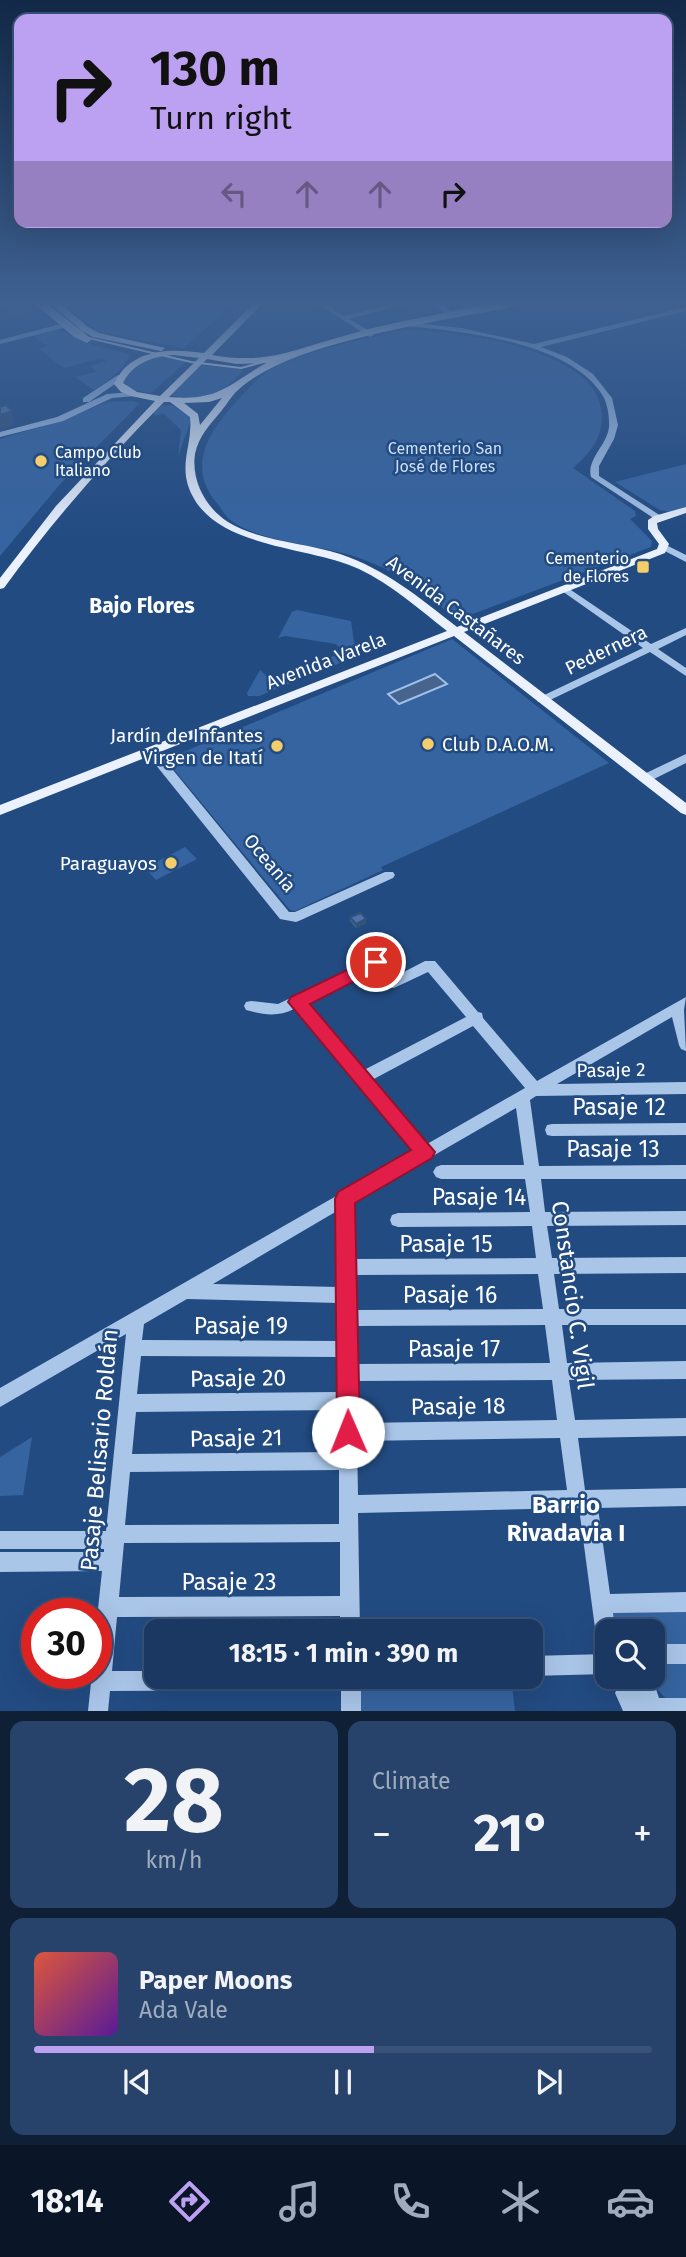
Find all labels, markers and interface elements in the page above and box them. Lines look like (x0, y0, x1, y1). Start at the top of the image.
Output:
text: 130 m (150, 39, 280, 98)
icon: right (35, 42, 126, 133)
text: Turn right (150, 99, 292, 137)
icon: left (215, 175, 253, 213)
icon: ahead (288, 175, 326, 213)
icon: ahead (361, 175, 399, 213)
icon: right (434, 175, 472, 213)
park label: Cementerio San José de Flores (388, 439, 502, 476)
place label: Campo Club Italiano (55, 443, 142, 480)
marker: Campo Club Italiano (33, 453, 49, 469)
place label: Cementerio de Flores (546, 549, 629, 586)
street label: Avenida Castañares (382, 550, 530, 670)
marker: Cementerio de Flores (635, 559, 651, 575)
district label: Bajo Flores (89, 593, 195, 619)
street label: Pedernera (561, 620, 651, 680)
street label: Avenida Varela (263, 628, 389, 694)
place label: Jardín de Infantes Virgen de Itatí (110, 724, 263, 769)
place label: Club D.A.O.M. (442, 733, 554, 756)
marker: Club D.A.O.M. (420, 736, 436, 752)
marker: Jardín de Infantes Virgen de Itatí (269, 738, 285, 754)
street label: Oceanía (239, 829, 301, 897)
place label: Paraguayos (60, 852, 157, 875)
marker: Paraguayos (163, 855, 179, 871)
pin (346, 932, 406, 992)
icon: arrive (357, 943, 395, 981)
street label: Pasaje 2 (576, 1058, 646, 1082)
street label: Pasaje 12 (572, 1093, 666, 1121)
street label: Pasaje 13 (566, 1135, 660, 1163)
street label: Pasaje 14 (432, 1183, 526, 1211)
street label: Constancio C. Vigil (546, 1199, 600, 1391)
street label: Pasaje 15 (399, 1230, 493, 1258)
street label: Pasaje 16 (403, 1281, 497, 1309)
street label: Pasaje 19 (194, 1312, 288, 1340)
street label: Pasaje Belisario Roldán (74, 1328, 124, 1572)
street label: Pasaje 17 (408, 1335, 500, 1363)
street label: Pasaje 20 (190, 1363, 286, 1393)
street label: Pasaje 18 (410, 1391, 506, 1421)
position arrow (311, 1395, 385, 1469)
street label: Pasaje 21 (189, 1423, 283, 1453)
district label: Barrio Rivadavia I (507, 1491, 625, 1547)
street label: Pasaje 23 (182, 1568, 277, 1596)
speed limit sign: 30 (21, 1598, 112, 1689)
map controls (595, 1619, 665, 1689)
button: search (595, 1619, 665, 1689)
text: 18:15 · 1 min · 390 m (229, 1638, 458, 1669)
text: 28 (124, 1746, 224, 1855)
text: Climate (372, 1767, 451, 1795)
text: 21° (474, 1802, 551, 1865)
text: − (372, 1811, 391, 1857)
text: + (633, 1811, 652, 1857)
text: km/h (146, 1846, 202, 1874)
text: Paper Moons (139, 1965, 292, 1996)
text: Ada Vale (139, 1996, 228, 2024)
icon: previous (118, 2063, 156, 2101)
icon: pause (324, 2063, 362, 2101)
icon: next (530, 2063, 568, 2101)
icon: directions (165, 2177, 214, 2226)
icon: music (275, 2177, 324, 2226)
icon: phone (386, 2177, 435, 2226)
icon: climate (496, 2177, 545, 2226)
icon: car (606, 2177, 655, 2226)
text: 18:14 (31, 2182, 104, 2220)

